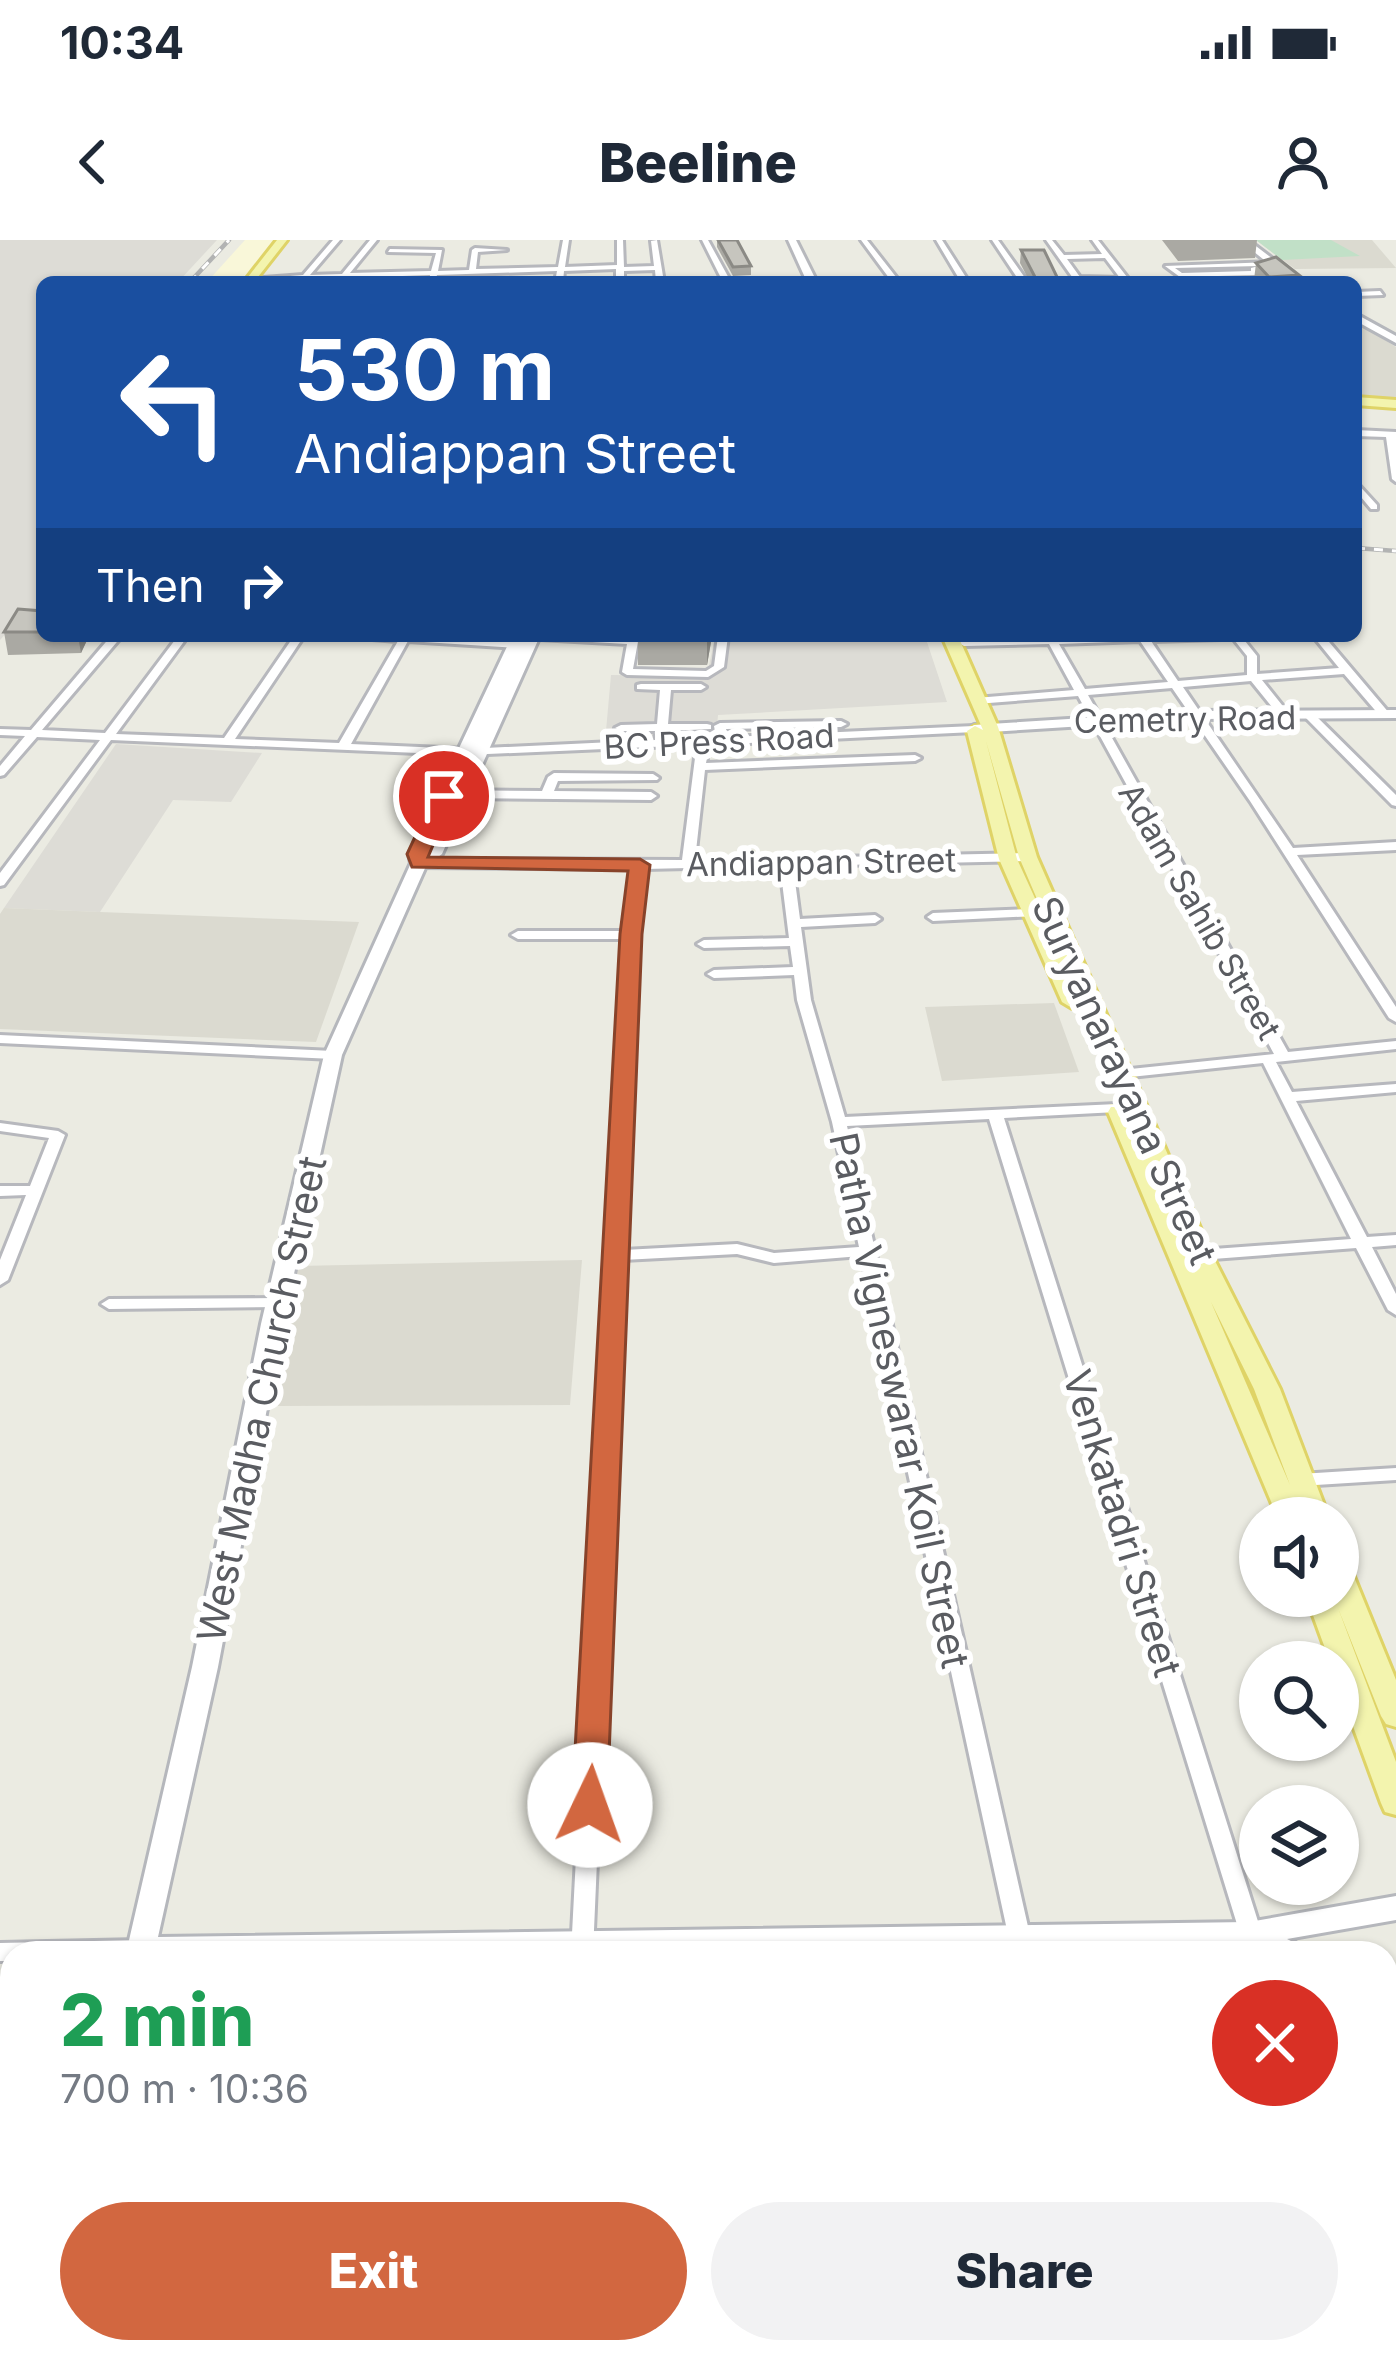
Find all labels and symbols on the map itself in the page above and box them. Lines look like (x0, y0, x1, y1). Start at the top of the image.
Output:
street label: Cemetry Road (1073, 697, 1297, 741)
street label: BC Press Road (603, 715, 835, 767)
pin (393, 745, 495, 847)
street label: Adam Sahib Street (1110, 776, 1290, 1047)
street label: Andiappan Street (686, 840, 957, 884)
street label: Suryanarayana Street (1023, 889, 1227, 1271)
street label: Patha Vigneswarar Koil Street (820, 1128, 980, 1672)
street label: West Madha Church Street (187, 1152, 335, 1646)
street label: Venkatadri Street (1054, 1364, 1192, 1682)
position arrow (527, 1742, 653, 1868)

